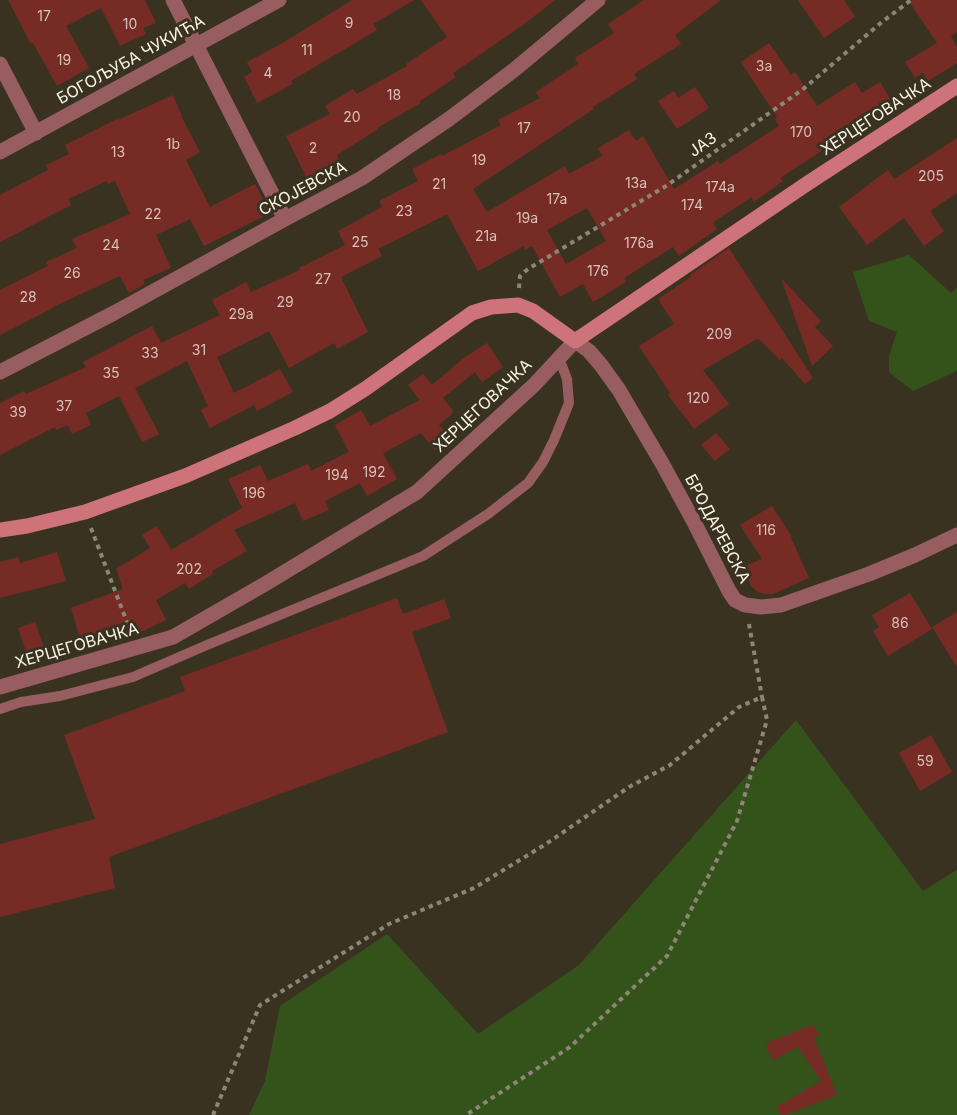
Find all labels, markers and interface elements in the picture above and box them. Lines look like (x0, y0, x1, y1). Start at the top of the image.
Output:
house number: 17 (37, 9, 51, 25)
street label: БОГОЉУБА ЧУКИЋА (54, 11, 208, 109)
house number: 9 (345, 16, 353, 32)
house number: 10 (123, 17, 137, 33)
house number: 11 (301, 43, 313, 59)
house number: 19 (57, 53, 71, 69)
house number: 3a (756, 59, 772, 75)
house number: 4 (263, 66, 273, 82)
street label: ХЕРЦЕГОВАЧКА (817, 74, 935, 160)
house number: 18 (387, 88, 401, 104)
house number: 20 (343, 110, 361, 126)
house number: 17 (517, 121, 531, 137)
house number: 170 (790, 125, 812, 141)
street label: ЈАЗ (685, 129, 721, 161)
house number: 1b (166, 137, 180, 153)
house number: 2 (309, 141, 317, 157)
house number: 13 (111, 145, 125, 161)
house number: 19 (472, 153, 486, 169)
street label: СКОЈЕВСКА (256, 158, 350, 220)
house number: 205 (918, 169, 944, 185)
house number: 13a (625, 176, 647, 192)
house number: 21 (432, 177, 446, 193)
house number: 174a (705, 180, 735, 196)
house number: 17a (547, 192, 567, 208)
house number: 174 (681, 198, 703, 214)
house number: 23 (395, 204, 413, 220)
house number: 22 (144, 207, 162, 223)
house number: 19a (516, 211, 538, 227)
house number: 21a (475, 229, 497, 245)
house number: 25 (351, 235, 369, 251)
house number: 176a (624, 236, 654, 252)
house number: 24 (102, 238, 120, 254)
house number: 176 (587, 264, 609, 280)
house number: 26 (63, 266, 81, 282)
house number: 27 (315, 272, 331, 288)
house number: 28 (19, 290, 37, 306)
house number: 29 (276, 295, 294, 311)
house number: 29a (228, 307, 254, 323)
house number: 209 (706, 327, 732, 343)
house number: 31 (192, 343, 206, 359)
house number: 33 (141, 346, 159, 362)
street label: ХЕРЦЕГОВАЧКА (430, 356, 536, 456)
house number: 35 (102, 366, 120, 382)
house number: 120 (686, 391, 710, 407)
house number: 37 (56, 399, 72, 415)
house number: 39 (9, 405, 27, 421)
house number: 192 (363, 465, 385, 481)
house number: 194 (325, 468, 349, 484)
street label: БРОДАРЕВСКА (680, 471, 754, 587)
house number: 196 (242, 486, 266, 502)
house number: 116 (756, 523, 776, 539)
house number: 202 (176, 562, 202, 578)
house number: 86 (891, 616, 909, 632)
street label: ХЕРЦЕГОВАЧКА (13, 619, 141, 673)
house number: 59 (916, 754, 934, 770)

